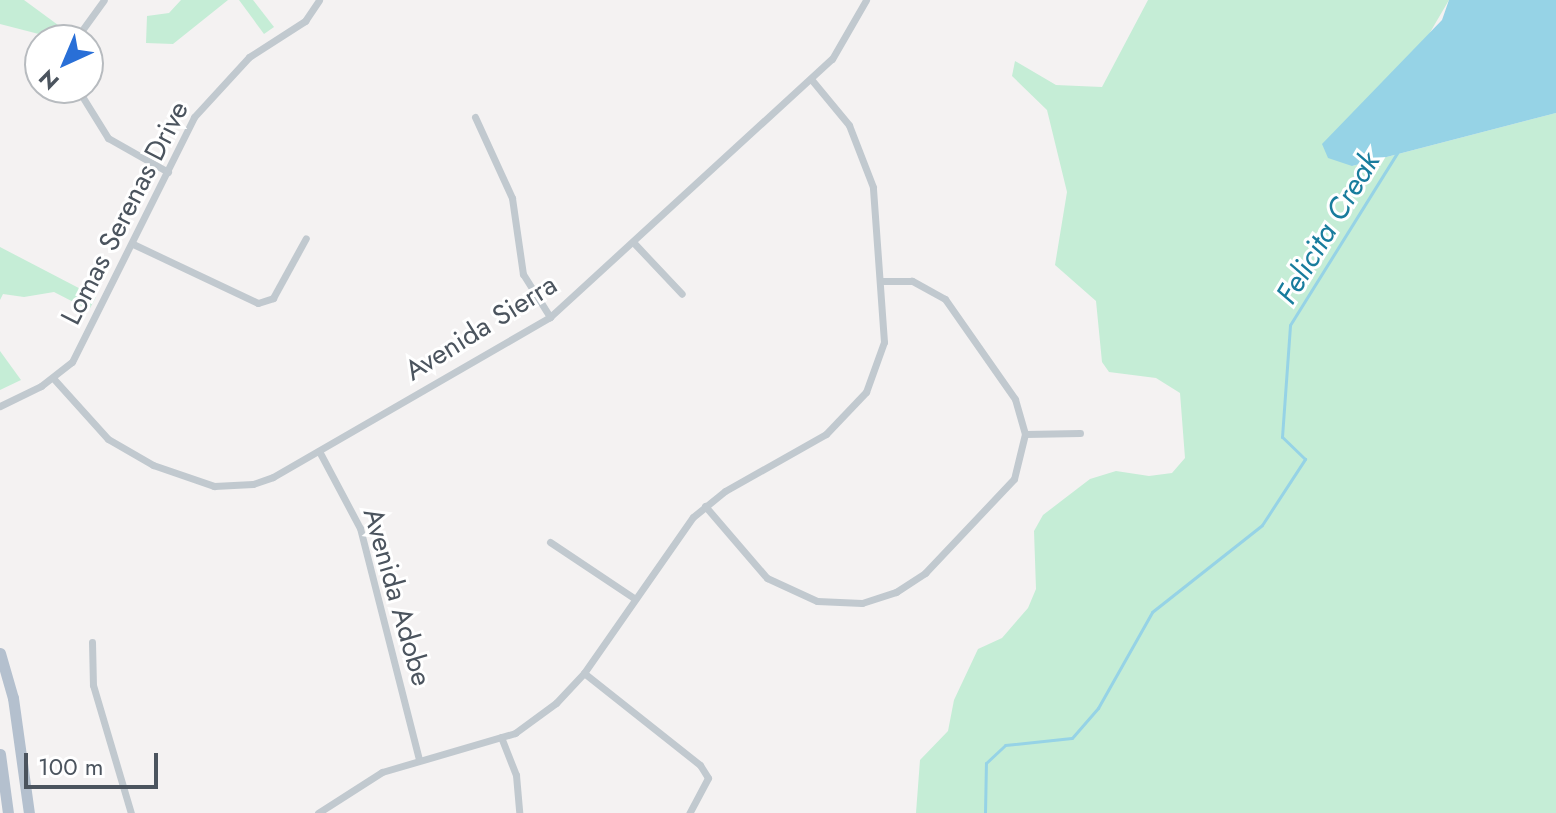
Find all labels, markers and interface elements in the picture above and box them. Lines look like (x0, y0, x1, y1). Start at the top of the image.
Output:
north arrow (24, 24, 104, 104)
text: N (31, 62, 66, 97)
street label: Lomas Serenas Drive (54, 96, 196, 330)
water label: Felicita Creak (1269, 145, 1387, 311)
street label: Avenida Sierra (399, 268, 563, 388)
street label: Avenida Adobe (356, 504, 438, 690)
scale bar (28, 737, 162, 787)
text: 100 m (38, 749, 104, 784)

